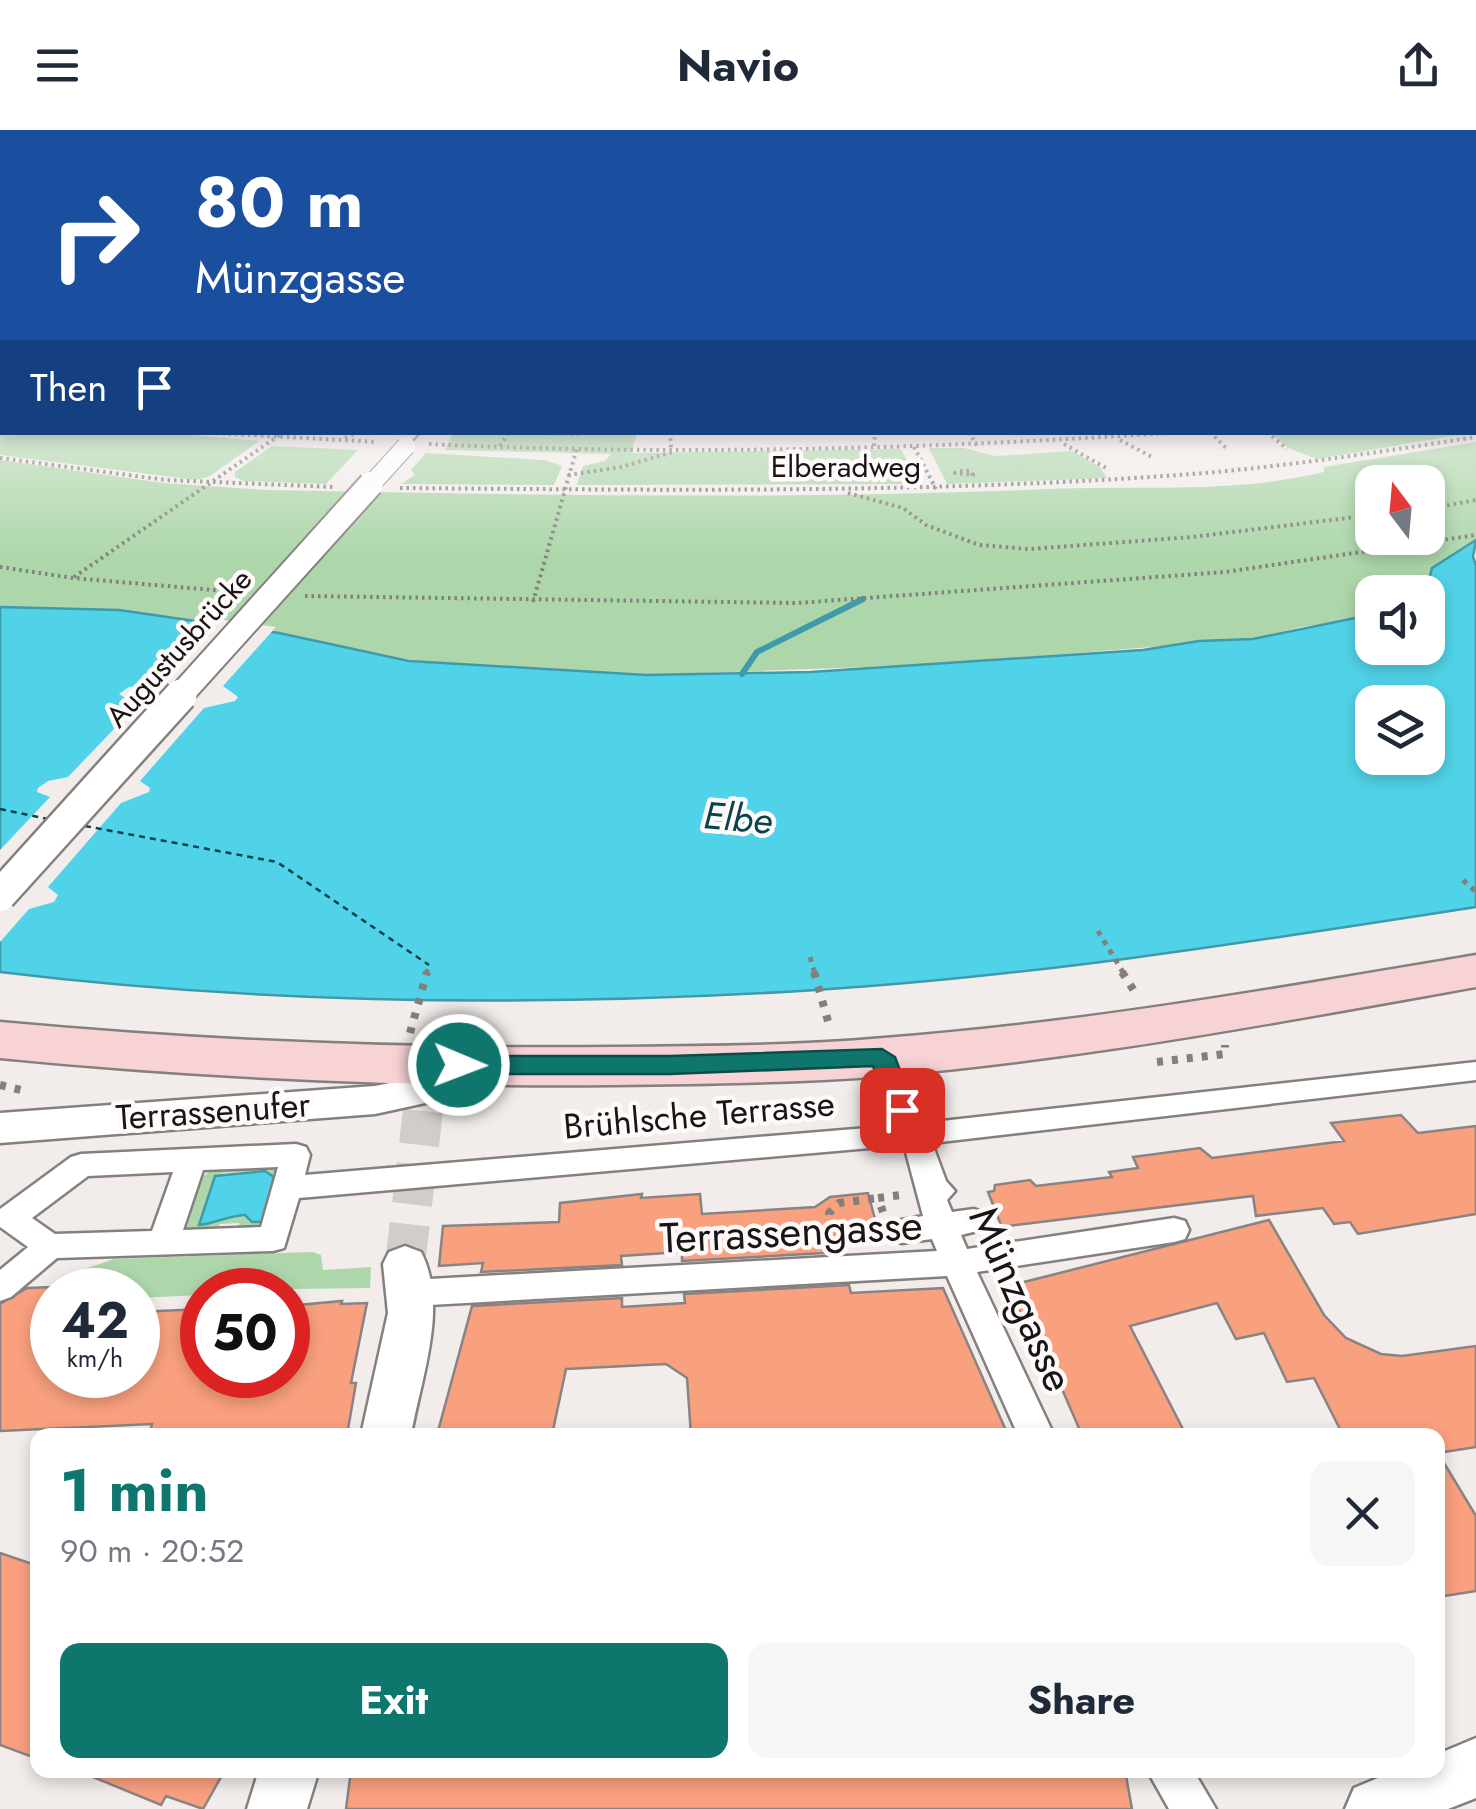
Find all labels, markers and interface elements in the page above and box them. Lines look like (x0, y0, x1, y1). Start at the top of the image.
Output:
text: Navio (677, 33, 799, 98)
icon: menu (30, 38, 85, 93)
icon: share (1391, 38, 1446, 93)
text: 80 m (195, 152, 364, 253)
icon: right (30, 170, 160, 300)
text: Münzgasse (195, 245, 405, 310)
text: Then (30, 360, 107, 415)
icon: arrive (127, 360, 182, 415)
street label: Elberadweg (771, 445, 921, 488)
north arrow (1355, 465, 1445, 555)
map controls (1355, 465, 1445, 775)
street label: Augustusbrücke (96, 559, 262, 737)
button: sound (1355, 575, 1445, 665)
button: layers (1355, 685, 1445, 775)
water label: Elbe (701, 787, 775, 848)
position arrow (407, 1013, 511, 1117)
pin (860, 1068, 945, 1153)
street label: Brühlsche Terrasse (561, 1078, 837, 1152)
street label: Terrassenufer (114, 1079, 312, 1143)
icon: arrive (875, 1083, 930, 1138)
street label: Terrassengasse (658, 1194, 924, 1269)
street label: Münzgasse (954, 1197, 1089, 1401)
speed limit sign: 50 (180, 1268, 310, 1398)
text: 42 (61, 1284, 129, 1357)
text: km/h (67, 1340, 123, 1376)
text: 1 min (60, 1447, 209, 1534)
button: close (1310, 1461, 1415, 1566)
text: 90 m · 20:52 (60, 1528, 244, 1574)
button: Exit (60, 1643, 728, 1758)
button: Share (748, 1643, 1415, 1758)

